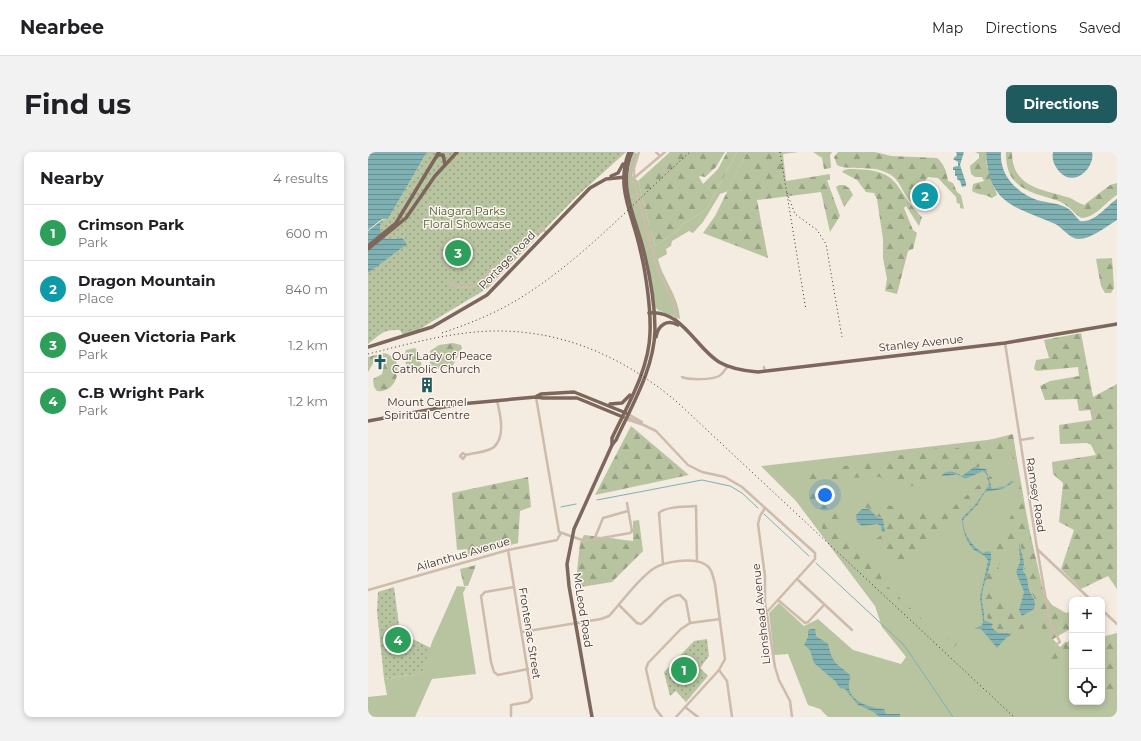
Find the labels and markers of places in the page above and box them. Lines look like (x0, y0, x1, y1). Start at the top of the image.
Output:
pin: 2 (912, 181, 938, 211)
pin: 3 (445, 238, 471, 268)
place label: Our Lady of Peace Catholic Church (392, 349, 492, 376)
church icon: Our Lady of Peace Catholic Church (371, 353, 389, 371)
building icon: Mount Carmel Spiritual Centre (418, 376, 436, 394)
place label: Mount Carmel Spiritual Centre (384, 395, 470, 422)
pin: 4 (385, 625, 411, 655)
pin: 1 (671, 655, 697, 685)

